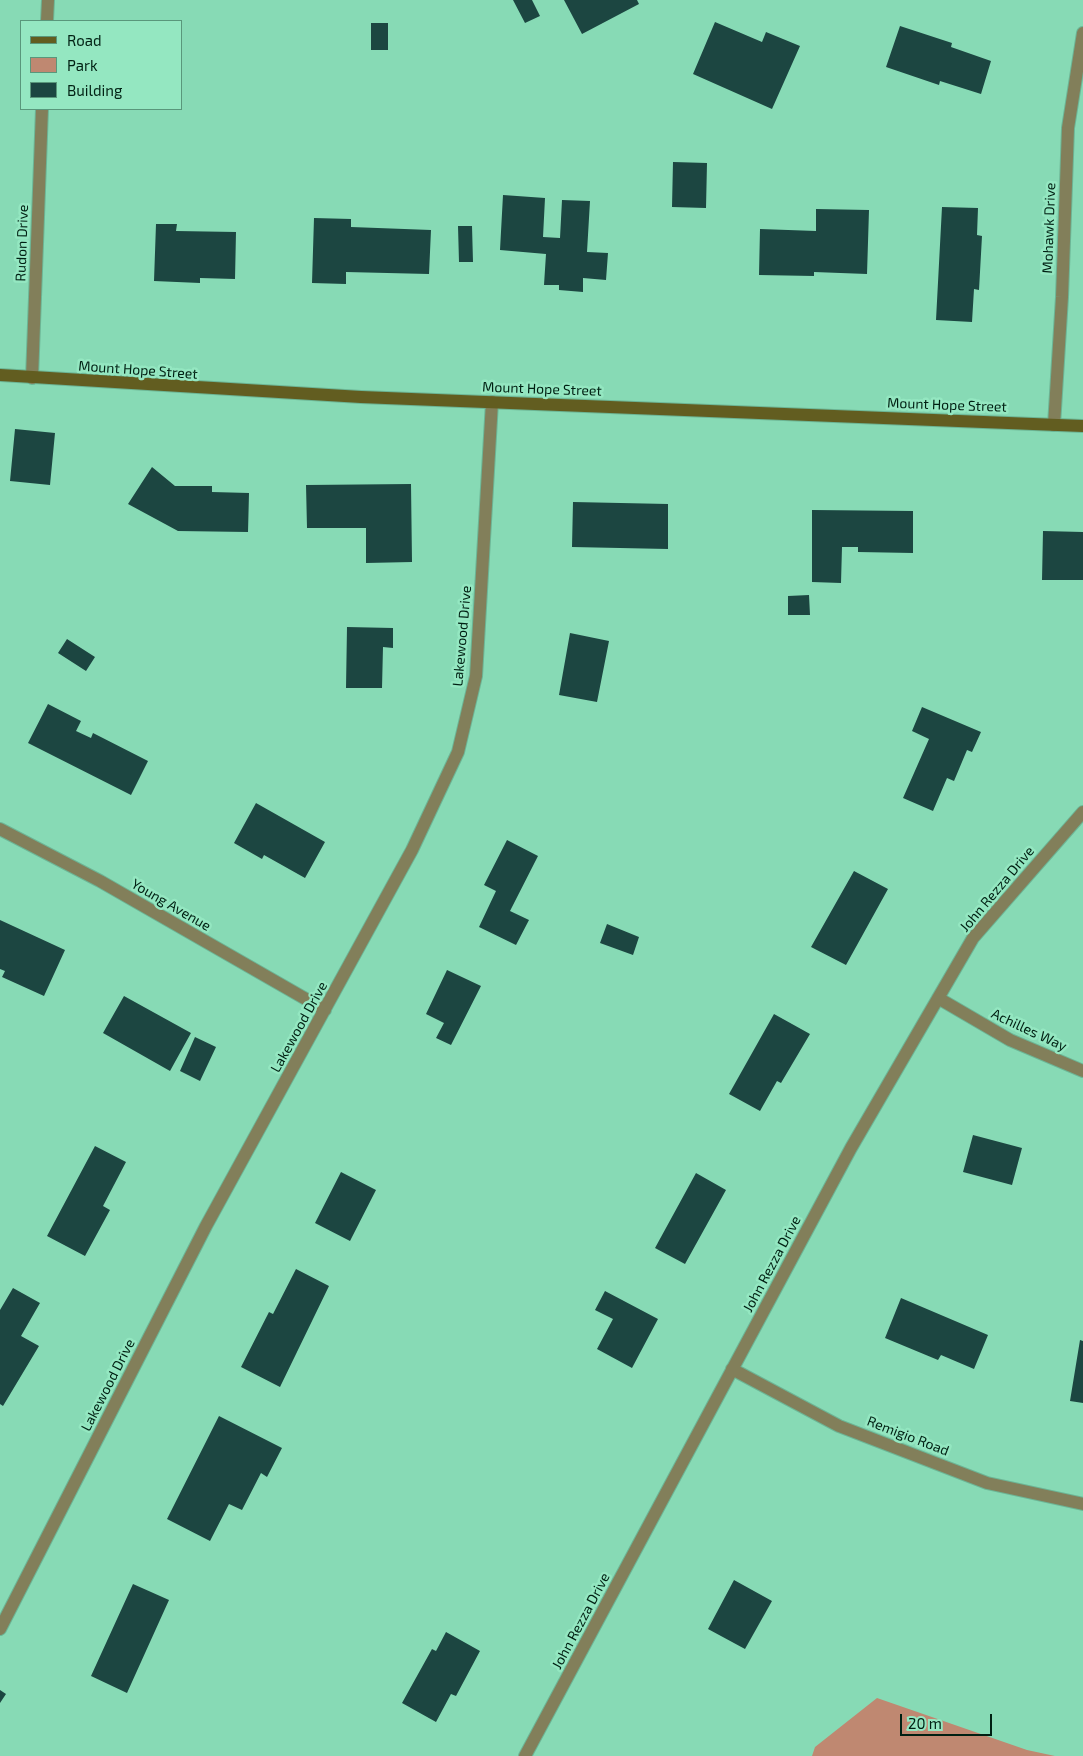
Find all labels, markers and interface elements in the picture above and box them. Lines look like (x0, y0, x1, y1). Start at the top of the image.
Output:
legend (20, 20, 182, 110)
text: Road (67, 31, 102, 49)
text: Park (67, 56, 98, 74)
text: Building (67, 81, 122, 99)
street label: Mohawk Drive (1039, 182, 1059, 274)
street label: Rudon Drive (12, 204, 32, 282)
street label: Mount Hope Street (78, 357, 198, 383)
street label: Mount Hope Street (482, 379, 602, 399)
street label: Mount Hope Street (887, 395, 1007, 415)
street label: Lakewood Drive (449, 585, 475, 687)
street label: John Rezza Drive (956, 843, 1038, 935)
street label: Young Avenue (128, 875, 214, 935)
street label: Lakewood Drive (267, 979, 331, 1075)
street label: Achilles Way (989, 1005, 1069, 1055)
street label: John Rezza Drive (740, 1213, 804, 1315)
street label: Lakewood Drive (78, 1336, 138, 1434)
street label: Remigio Road (865, 1413, 951, 1459)
street label: John Rezza Drive (549, 1570, 613, 1672)
scale bar (903, 1704, 996, 1736)
text: 20 m (908, 1714, 942, 1732)

